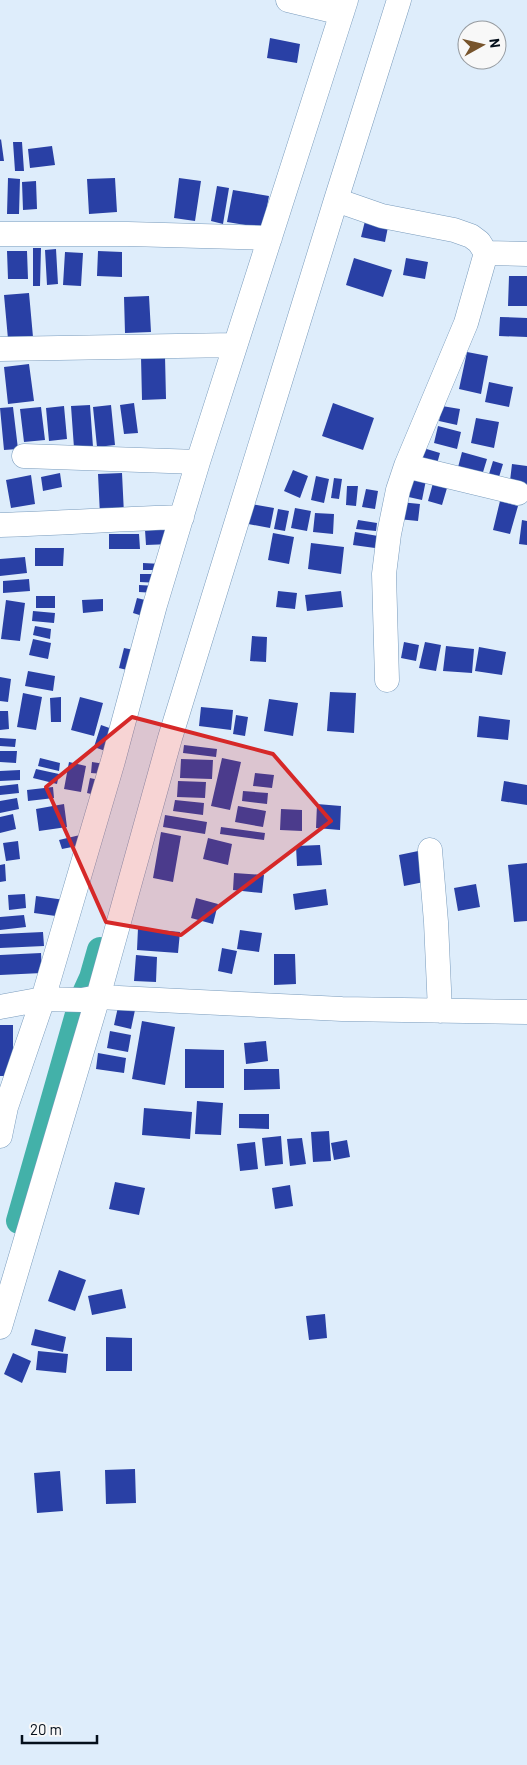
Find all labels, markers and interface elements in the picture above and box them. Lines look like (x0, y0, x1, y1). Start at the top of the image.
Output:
north arrow (457, 20, 507, 70)
text: N (486, 37, 504, 49)
scale bar (22, 1712, 98, 1744)
text: 20 m (30, 1720, 62, 1738)

